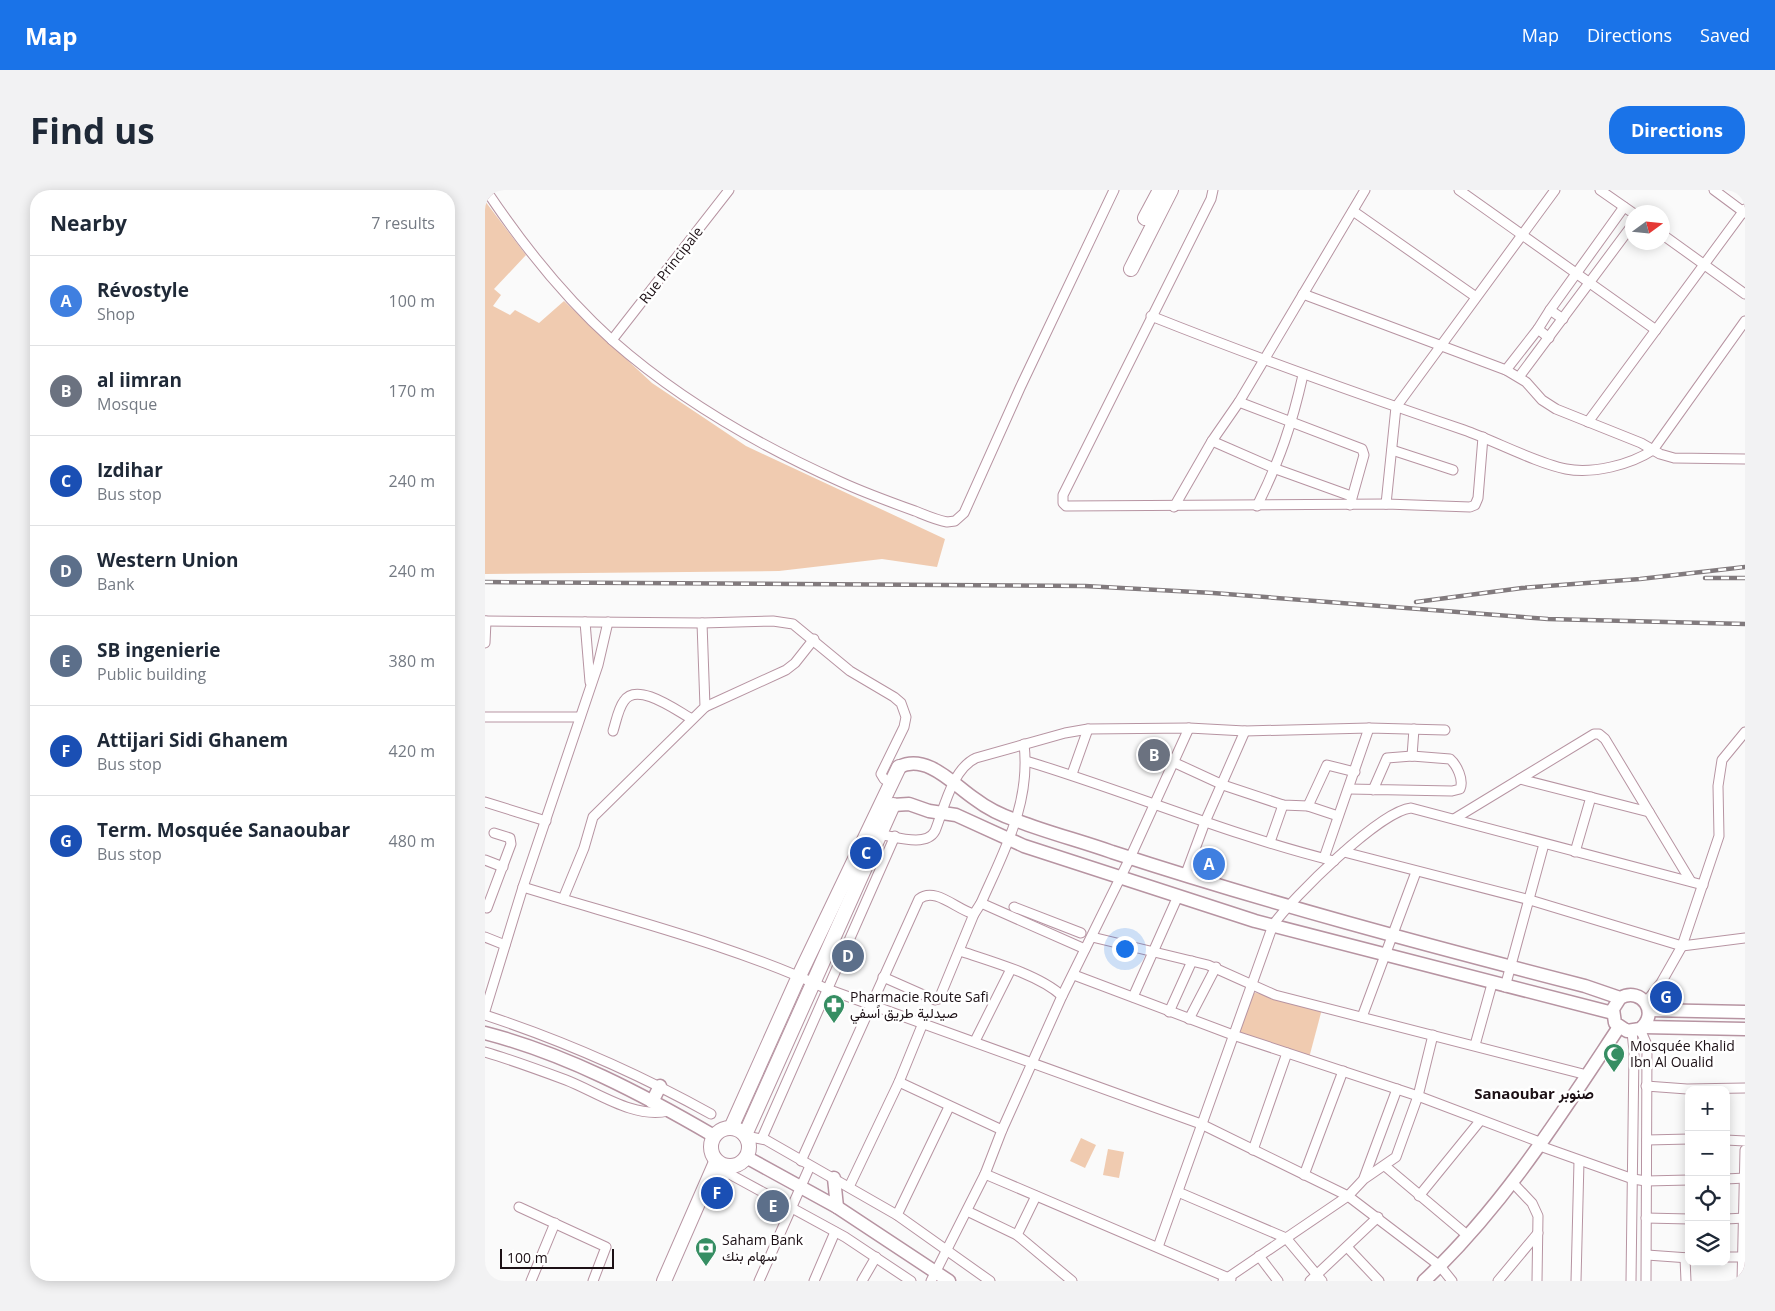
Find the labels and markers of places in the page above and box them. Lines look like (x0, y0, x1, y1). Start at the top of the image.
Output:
pin: B (1138, 736, 1170, 774)
pin: C (850, 834, 882, 872)
pin: A (1193, 845, 1225, 883)
pin: D (832, 937, 864, 975)
pin: G (1650, 978, 1682, 1016)
place label: Pharmacie Route Safi صيدلية طريق اًسفي (850, 987, 989, 1025)
pharmacy icon: Pharmacie Route Safi صيدلية طريق اًسفي (822, 993, 846, 1024)
place label: Mosquée Khalid Ibn Al Oualid (1630, 1036, 1735, 1071)
mosque icon: Mosquée Khalid Ibn Al Oualid (1602, 1042, 1626, 1073)
pin: F (701, 1174, 733, 1212)
pin: E (757, 1187, 789, 1225)
place label: Saham Bank سهام بنك (722, 1230, 804, 1265)
bank icon: Saham Bank سهام بنك (694, 1236, 718, 1267)

